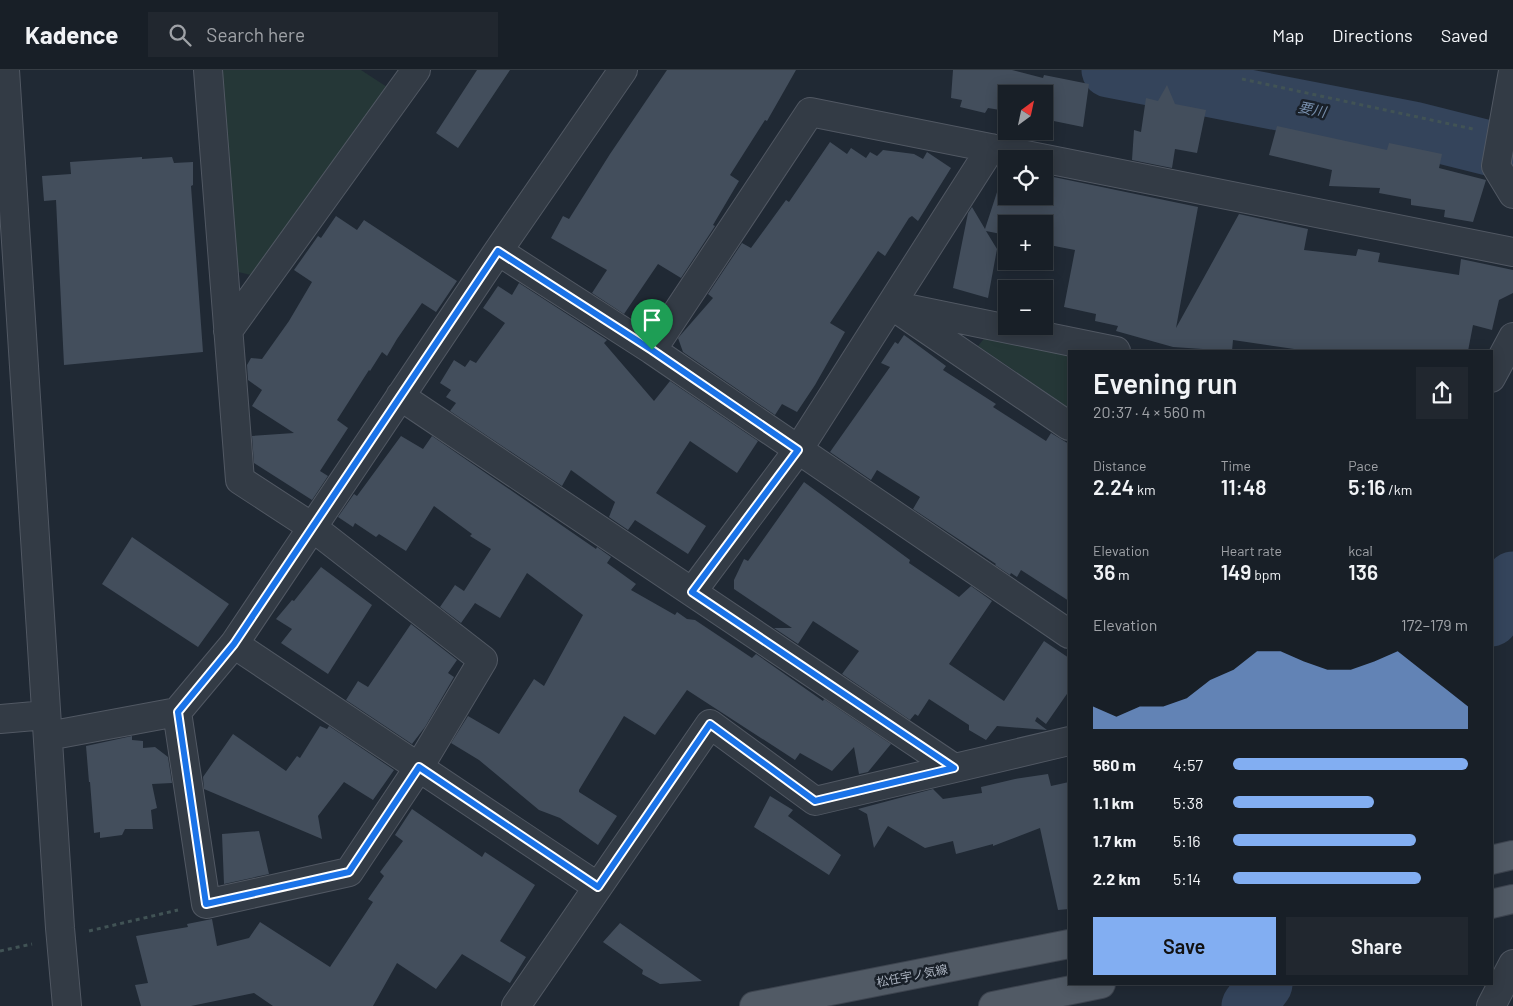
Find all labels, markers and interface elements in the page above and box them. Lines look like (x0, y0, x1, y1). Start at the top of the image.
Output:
search box (148, 12, 498, 57)
text: Kadence (25, 20, 118, 49)
icon: search (166, 21, 194, 49)
text: Search here (206, 23, 305, 46)
text: Map (1272, 24, 1304, 46)
text: Directions (1332, 24, 1413, 46)
text: Saved (1441, 24, 1488, 46)
north arrow (998, 85, 1052, 140)
map controls (998, 85, 1053, 335)
water label: 要川 (1297, 98, 1329, 120)
button: locate (998, 150, 1053, 205)
button: + (998, 215, 1053, 270)
button: − (998, 280, 1053, 335)
pin (631, 299, 673, 350)
icon: arrive (638, 306, 666, 334)
text: Evening run (1093, 366, 1238, 400)
button: share (1416, 367, 1468, 419)
text: 20:37 · 4 × 560 m (1093, 402, 1206, 421)
text: Distance (1093, 457, 1146, 474)
text: Time (1221, 457, 1251, 474)
text: Pace (1348, 457, 1378, 474)
text: 2.24 (1093, 474, 1134, 499)
text: 11:48 (1221, 474, 1267, 499)
text: 5:16 (1348, 474, 1385, 499)
text: km (1134, 481, 1156, 498)
text: /km (1385, 481, 1412, 498)
text: Elevation (1093, 542, 1149, 559)
text: Heart rate (1221, 542, 1282, 559)
text: kcal (1348, 542, 1373, 559)
text: 36 (1093, 559, 1115, 584)
text: 149 (1221, 559, 1251, 584)
text: 136 (1348, 559, 1378, 584)
text: m (1115, 566, 1130, 583)
text: bpm (1251, 566, 1281, 583)
text: Elevation (1093, 615, 1157, 634)
text: 172–179 m (1401, 615, 1468, 634)
text: 560 m (1093, 755, 1136, 774)
text: 4:57 (1173, 755, 1203, 774)
text: 1.1 km (1093, 793, 1134, 812)
text: 5:38 (1173, 793, 1203, 812)
text: 1.7 km (1093, 831, 1136, 850)
text: 5:16 (1173, 831, 1201, 850)
text: 2.2 km (1093, 869, 1140, 888)
text: 5:14 (1173, 869, 1201, 888)
button: Save (1093, 917, 1276, 975)
button: Share (1286, 917, 1468, 975)
street label: 松任宇ノ気線 (875, 961, 949, 989)

